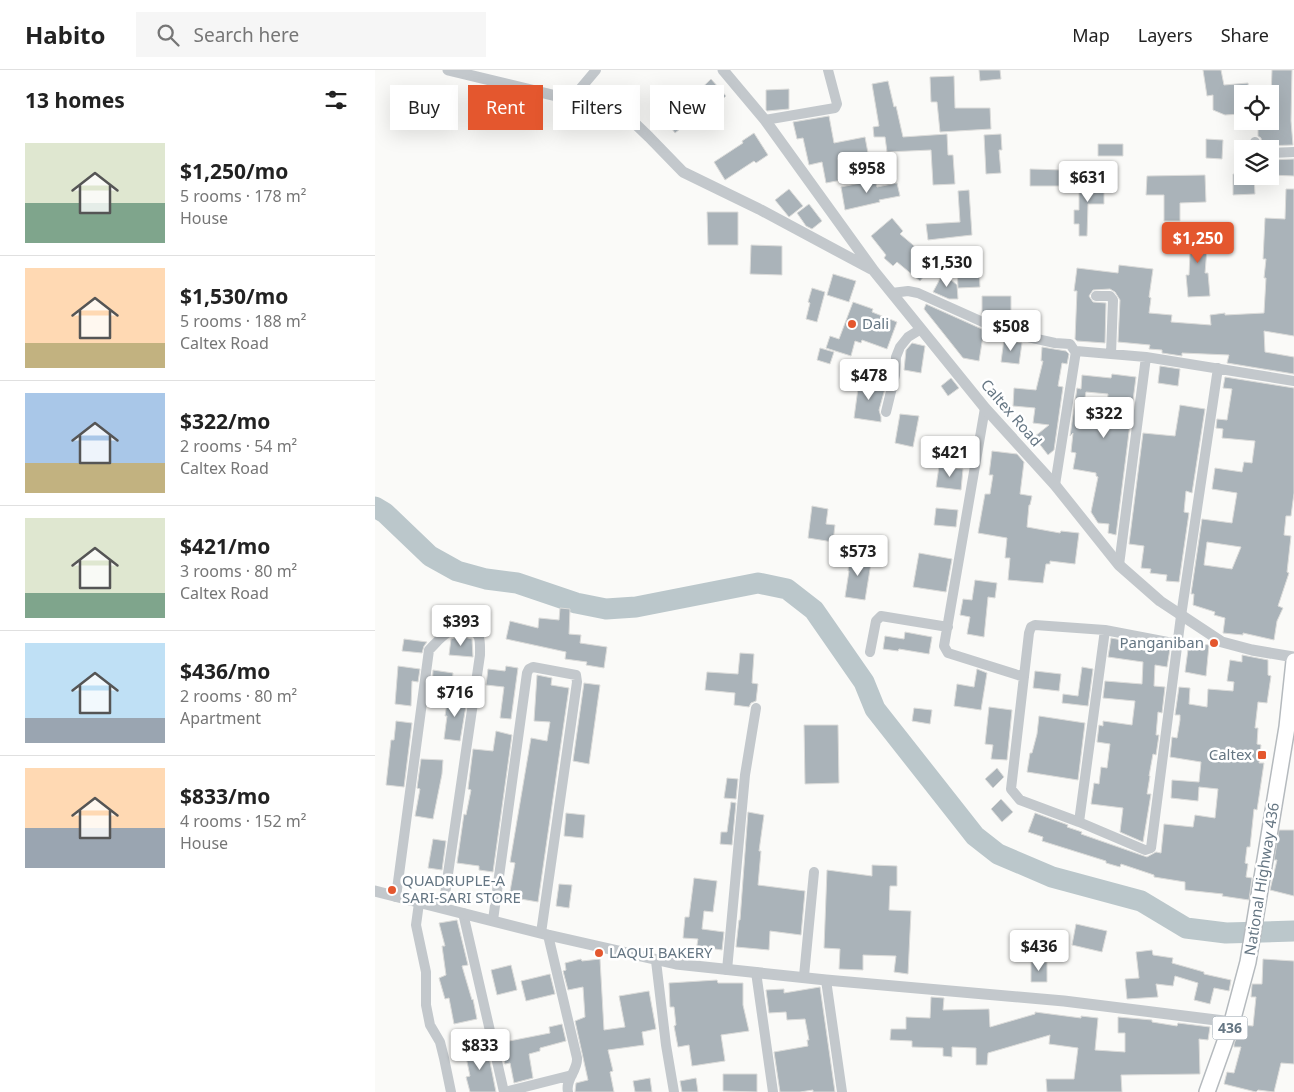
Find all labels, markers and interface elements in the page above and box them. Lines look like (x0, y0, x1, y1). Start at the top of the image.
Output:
search box (136, 12, 486, 57)
text: Habito (25, 18, 106, 51)
icon: search (154, 21, 182, 49)
text: Search here (194, 22, 299, 48)
text: Map (1072, 23, 1110, 47)
text: Layers (1138, 23, 1193, 47)
text: Share (1221, 23, 1269, 47)
chip: Buy (390, 85, 458, 130)
chip: Rent (468, 85, 543, 130)
chip: Filters (553, 85, 640, 130)
chip: New (650, 85, 724, 130)
map controls (1234, 85, 1279, 185)
button: locate (1234, 85, 1279, 130)
text: 13 homes (25, 86, 125, 114)
icon: filters (322, 86, 350, 114)
button: layers (1234, 140, 1279, 185)
pin: $958 (837, 152, 897, 194)
text: $1,250/mo (180, 157, 288, 185)
text: $958 (849, 157, 885, 179)
pin: $631 (1058, 160, 1118, 203)
icon: home (65, 163, 125, 223)
text: $631 (1070, 166, 1106, 188)
text: 5 rooms · 178 m² (180, 185, 306, 207)
text: House (180, 207, 228, 229)
pin: $1,250 (1157, 222, 1239, 264)
text: $1,250 (1173, 227, 1223, 249)
pin: $1,530 (906, 246, 988, 288)
text: $1,530 (922, 251, 972, 273)
text: $1,530/mo (180, 282, 288, 310)
icon: home (65, 288, 125, 348)
text: 5 rooms · 188 m² (180, 310, 306, 332)
pin: $508 (981, 310, 1041, 352)
place label: Dali (862, 313, 889, 333)
text: $508 (993, 315, 1029, 337)
marker: Dali (846, 318, 858, 330)
text: Caltex Road (180, 332, 269, 354)
pin: $478 (839, 358, 899, 401)
text: $478 (851, 364, 887, 386)
street label: Caltex Road (977, 374, 1047, 450)
pin: $322 (1074, 396, 1134, 439)
text: $322 (1086, 402, 1122, 424)
text: $322/mo (180, 407, 270, 435)
icon: home (65, 413, 125, 473)
text: 2 rooms · 54 m² (180, 435, 297, 457)
pin: $421 (920, 436, 980, 478)
text: $421 (932, 441, 968, 463)
text: Caltex Road (180, 457, 269, 479)
text: $421/mo (180, 532, 270, 560)
pin: $573 (828, 534, 888, 577)
icon: home (65, 538, 125, 598)
text: $573 (840, 540, 876, 562)
text: 3 rooms · 80 m² (180, 560, 297, 582)
text: Caltex Road (180, 582, 269, 604)
pin: $393 (431, 604, 491, 647)
text: $393 (443, 610, 479, 632)
place label: Panganiban (1120, 632, 1204, 652)
marker: Panganiban (1208, 637, 1220, 649)
text: $436/mo (180, 657, 270, 685)
icon: home (65, 663, 125, 723)
pin: $716 (425, 676, 485, 718)
text: $716 (437, 681, 473, 703)
text: 2 rooms · 80 m² (180, 685, 297, 707)
text: Apartment (180, 707, 261, 729)
place label: Caltex (1209, 744, 1252, 764)
marker: Caltex (1256, 749, 1268, 761)
text: $833/mo (180, 782, 270, 810)
icon: home (65, 788, 125, 848)
street label: National Highway 436 (1239, 801, 1283, 957)
text: 4 rooms · 152 m² (180, 810, 306, 832)
text: House (180, 832, 228, 854)
place label: QUADRUPLE-A SARI-SARI STORE (402, 870, 521, 907)
marker: QUADRUPLE-A SARI-SARI STORE (386, 884, 398, 896)
pin: $436 (1009, 930, 1069, 972)
text: $436 (1021, 935, 1057, 957)
place label: LAQUI BAKERY (609, 942, 713, 962)
marker: LAQUI BAKERY (593, 947, 605, 959)
road number: 436 (1213, 1016, 1247, 1040)
pin: $833 (450, 1028, 510, 1071)
text: $833 (462, 1034, 498, 1056)

